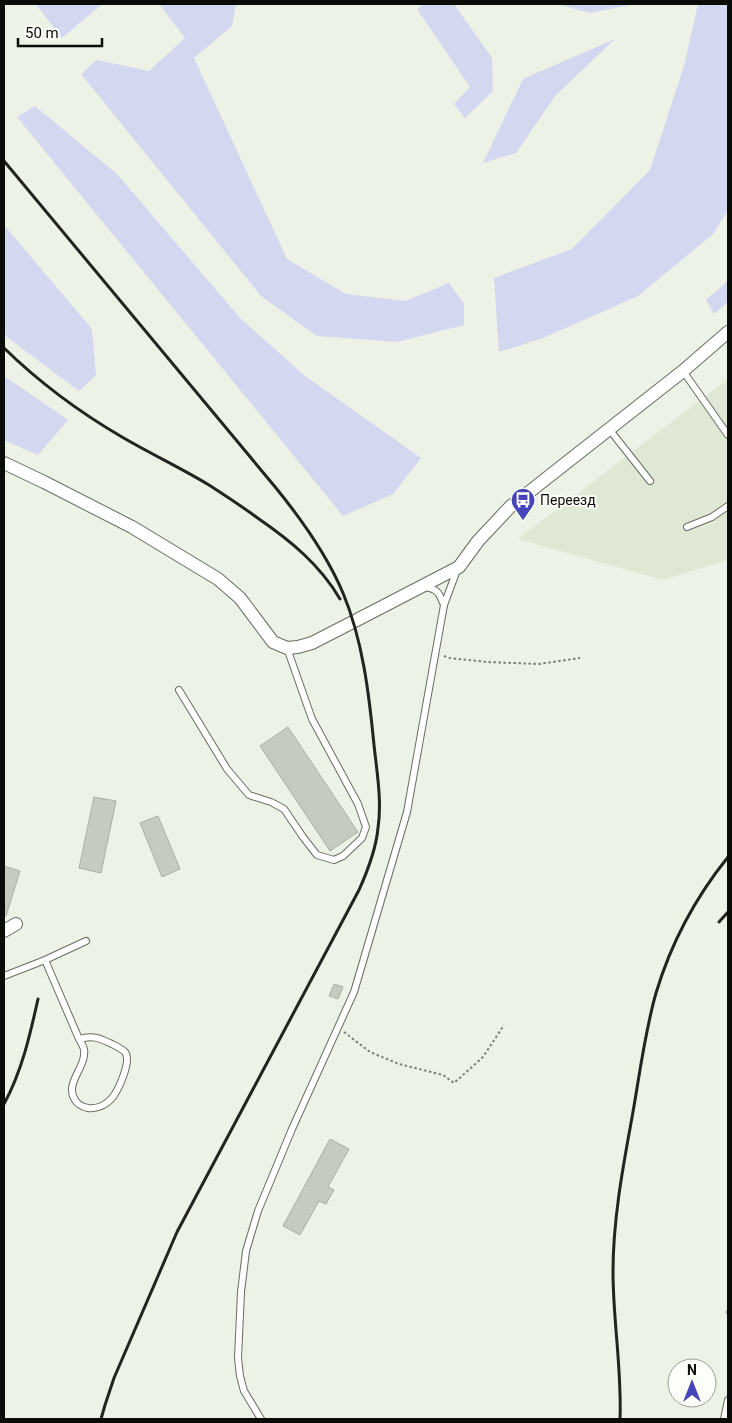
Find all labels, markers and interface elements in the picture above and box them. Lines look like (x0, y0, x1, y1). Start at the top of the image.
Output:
scale bar (18, 15, 101, 47)
text: 50 m (25, 24, 59, 42)
bus stop icon: Переезд (510, 487, 536, 521)
place label: Переезд (540, 492, 596, 508)
north arrow (667, 1358, 717, 1408)
text: N (687, 1362, 697, 1378)

